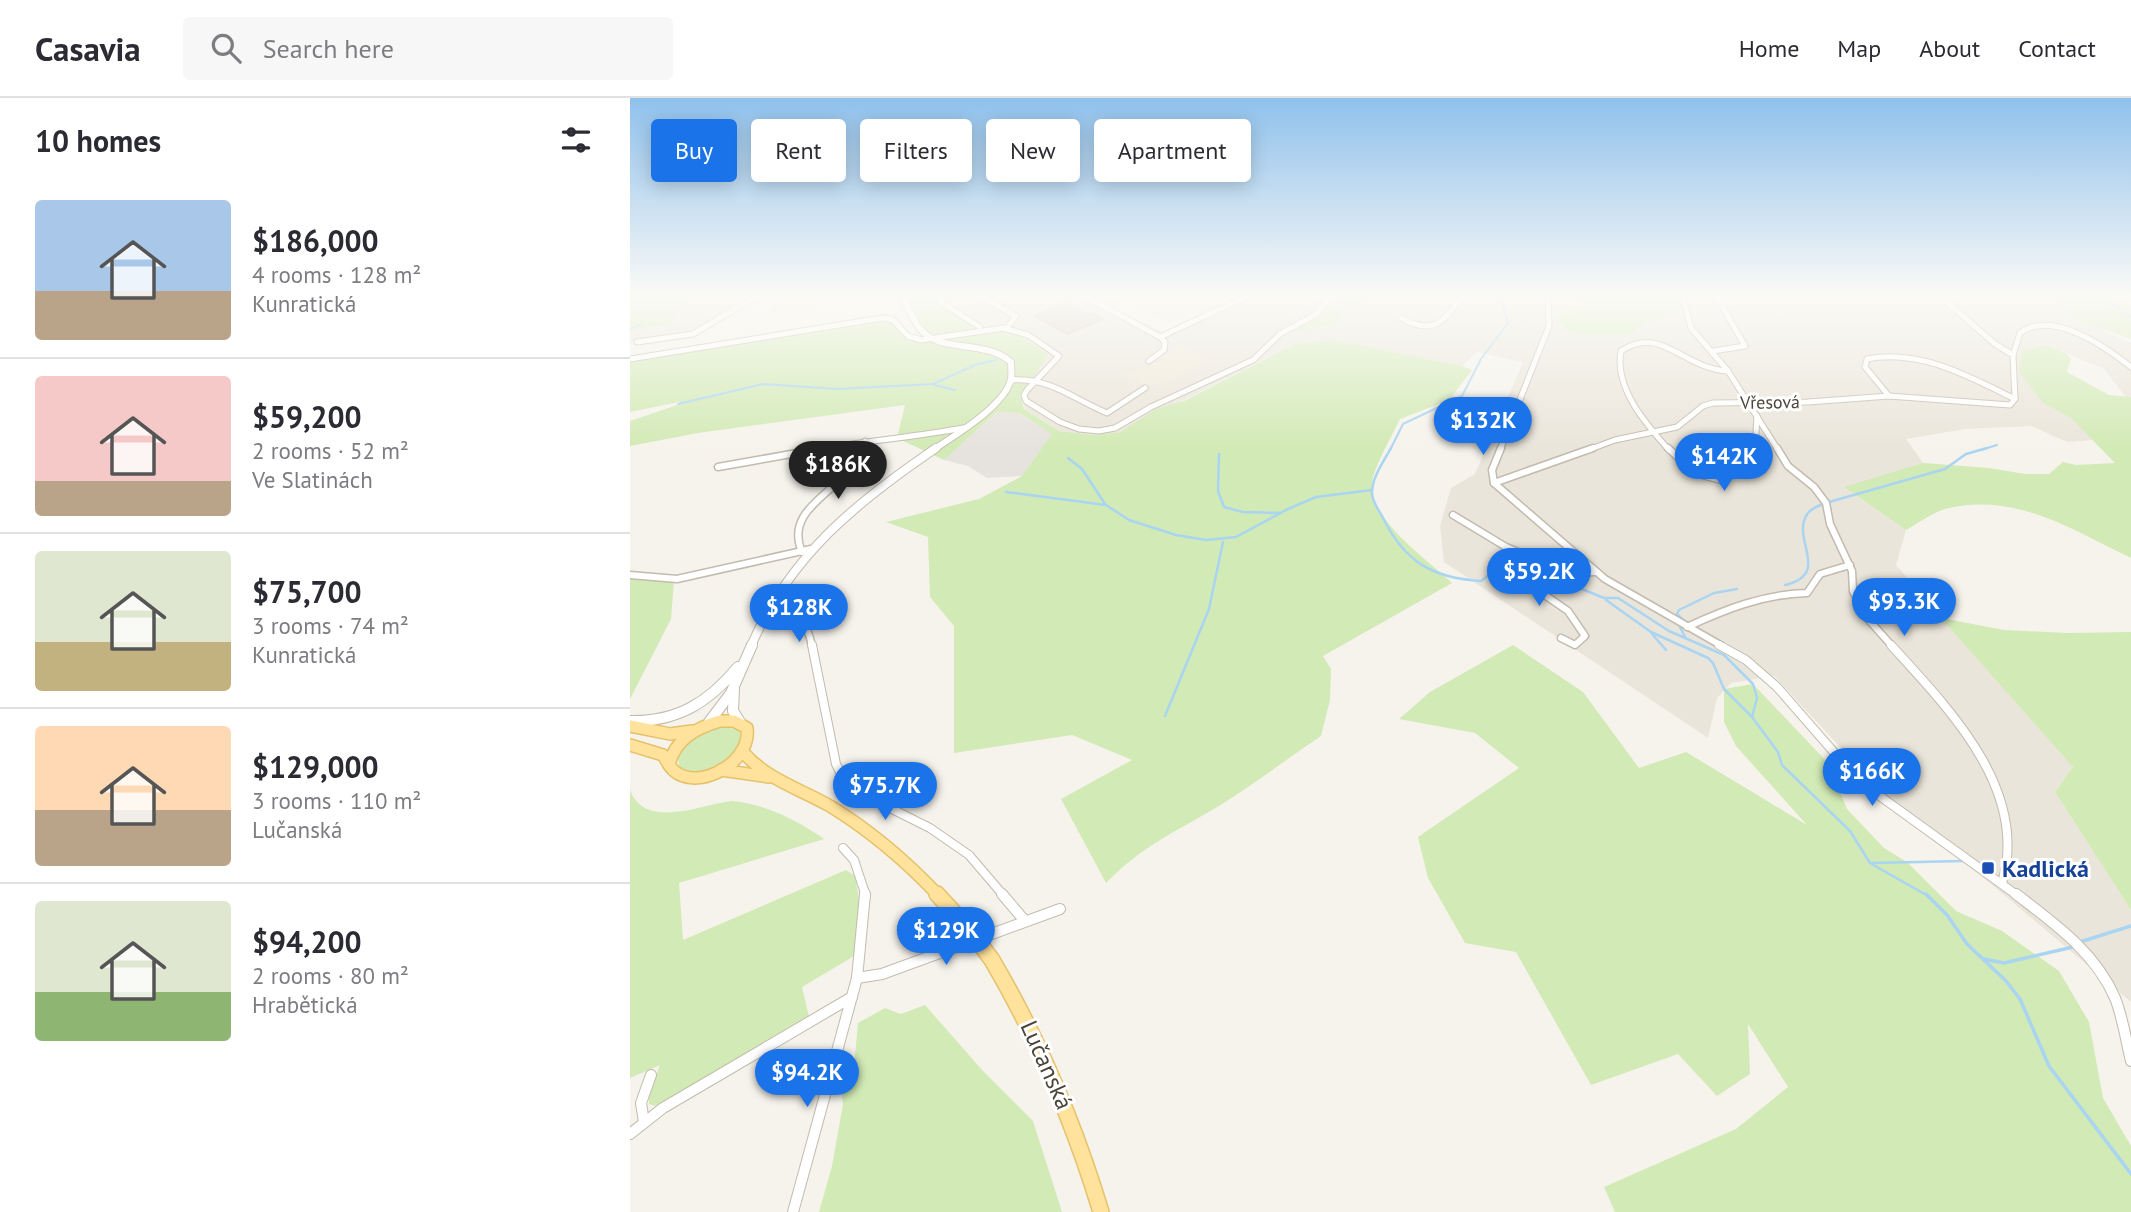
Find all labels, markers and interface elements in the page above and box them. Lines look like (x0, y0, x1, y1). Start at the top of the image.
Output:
search box (183, 17, 673, 80)
text: Casavia (35, 27, 141, 70)
icon: search (207, 29, 245, 67)
text: Search here (263, 32, 394, 65)
text: Home (1739, 33, 1799, 64)
text: Map (1837, 33, 1881, 64)
text: About (1919, 33, 1980, 64)
text: Contact (2018, 33, 2096, 64)
chip: Buy (651, 119, 737, 182)
chip: Rent (751, 119, 846, 182)
chip: Filters (860, 119, 972, 182)
chip: New (986, 119, 1080, 182)
chip: Apartment (1094, 119, 1251, 182)
text: 10 homes (35, 121, 161, 160)
icon: filters (557, 121, 595, 159)
text: $186,000 (252, 221, 379, 260)
icon: home (91, 228, 175, 312)
text: 4 rooms · 128 m² (252, 260, 421, 289)
text: Kunratická (252, 289, 356, 318)
street label: Vřesová (1739, 390, 1800, 414)
text: $59,200 (252, 397, 362, 436)
pin: $132K (1434, 398, 1532, 457)
icon: home (91, 404, 175, 488)
text: $132K (1450, 405, 1516, 434)
pin: $142K (1675, 434, 1773, 493)
text: 2 rooms · 52 m² (252, 436, 409, 465)
text: $142K (1691, 441, 1757, 470)
pin: $186K (789, 442, 887, 501)
text: $186K (805, 449, 871, 478)
text: Ve Slatinách (252, 465, 373, 494)
pin: $59.2K (1482, 548, 1596, 608)
text: $59.2K (1503, 556, 1575, 585)
text: $75,700 (252, 572, 362, 611)
pin: $93.3K (1847, 578, 1961, 638)
icon: home (91, 579, 175, 663)
pin: $128K (750, 584, 848, 644)
text: $93.3K (1868, 586, 1940, 615)
text: $128K (766, 592, 832, 621)
text: 3 rooms · 74 m² (252, 611, 409, 640)
text: Kunratická (252, 640, 356, 669)
text: $129,000 (252, 747, 379, 786)
pin: $166K (1823, 748, 1921, 808)
icon: home (91, 754, 175, 838)
text: $166K (1839, 756, 1905, 785)
pin: $75.7K (828, 762, 942, 822)
text: $75.7K (849, 770, 921, 799)
text: 3 rooms · 110 m² (252, 786, 421, 815)
text: Lučanská (252, 815, 342, 844)
place label: Kadlická (2002, 853, 2089, 884)
marker: Kadlická (1980, 860, 1996, 876)
pin: $129K (897, 908, 995, 967)
text: $129K (913, 915, 979, 944)
text: $94,200 (252, 922, 362, 961)
icon: home (91, 929, 175, 1013)
text: 2 rooms · 80 m² (252, 961, 409, 990)
text: Hrabětická (252, 990, 358, 1019)
street label: Lučanská (1014, 1016, 1080, 1114)
pin: $94.2K (750, 1049, 864, 1109)
text: $94.2K (771, 1057, 843, 1086)

